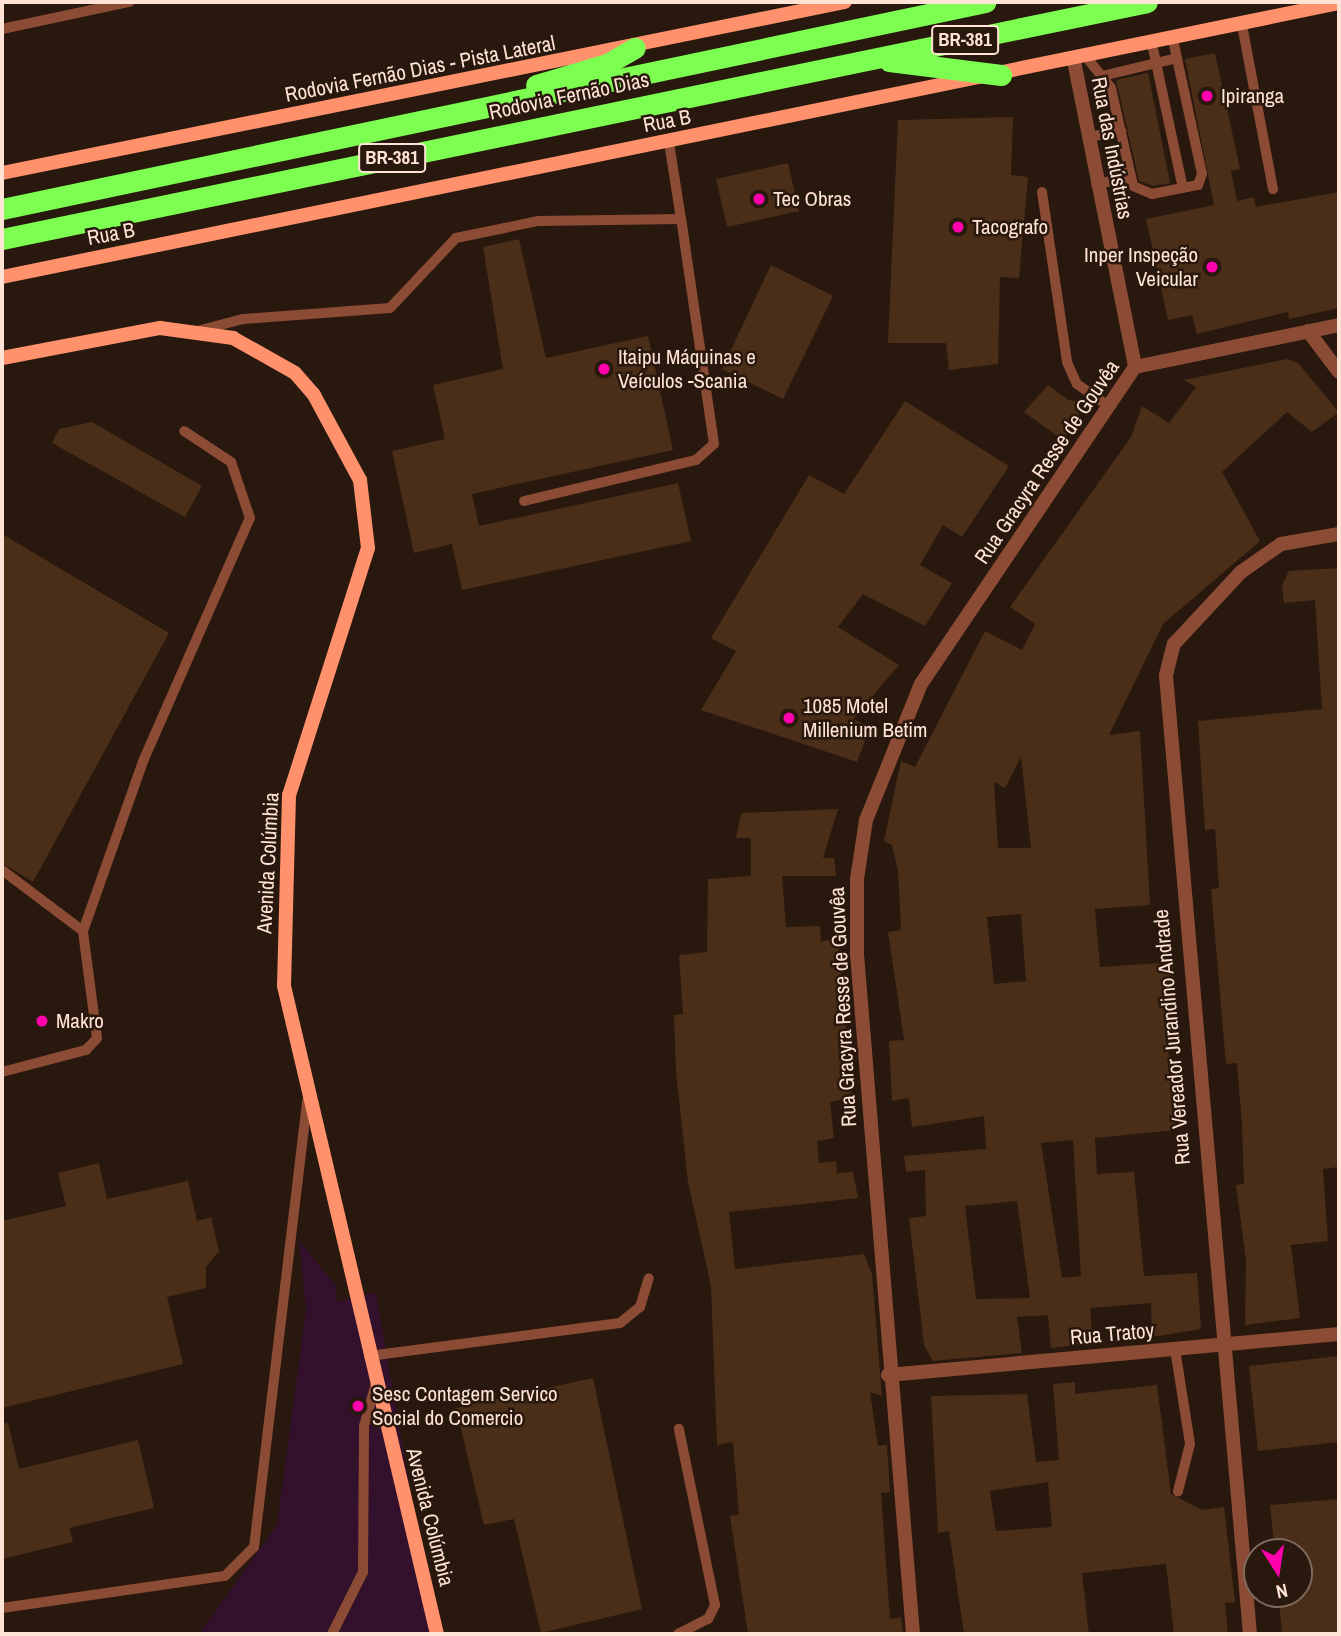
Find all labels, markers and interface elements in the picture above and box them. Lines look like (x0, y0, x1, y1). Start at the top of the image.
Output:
road number: BR-381 (930, 24, 1000, 56)
street label: Rodovia Fernão Dias - Pista Lateral (283, 30, 557, 108)
street label: Rodovia Fernão Dias (487, 67, 651, 125)
street label: Rua das Indústrias (1086, 75, 1138, 221)
place label: Ipiranga (1221, 83, 1284, 109)
marker: Ipiranga (1199, 88, 1215, 104)
street label: Rua B (641, 104, 693, 138)
road number: BR-381 (357, 142, 427, 174)
place label: Tec Obras (773, 186, 851, 212)
marker: Tec Obras (751, 191, 767, 207)
place label: Tacografo (972, 214, 1048, 240)
street label: Rua B (85, 217, 137, 251)
marker: Tacografo (950, 219, 966, 235)
place label: Inper Inspeção Veicular (1084, 242, 1198, 292)
marker: Inper Inspeção Veicular (1204, 259, 1220, 275)
place label: Itaipu Máquinas e Veículos -Scania (618, 344, 756, 394)
street label: Rua Gracyra Resse de Gouvêa (969, 355, 1125, 569)
marker: Itaipu Máquinas e Veículos -Scania (596, 361, 612, 377)
place label: 1085 Motel Millenium Betim (803, 693, 927, 743)
marker: 1085 Motel Millenium Betim (781, 710, 797, 726)
street label: Avenida Colúmbia (252, 792, 284, 934)
street label: Rua Gracyra Resse de Gouvêa (824, 886, 862, 1128)
street label: Rua Vereador Jurandino Andrade (1148, 908, 1196, 1166)
place label: Makro (56, 1008, 104, 1034)
marker: Makro (34, 1013, 50, 1029)
street label: Rua Tratoy (1069, 1318, 1155, 1350)
place label: Sesc Contagem Servico Social do Comercio (372, 1381, 558, 1431)
marker: Sesc Contagem Servico Social do Comercio (350, 1398, 366, 1414)
street label: Avenida Colúmbia (401, 1445, 459, 1589)
north arrow (1243, 1538, 1313, 1608)
text: N (1274, 1578, 1290, 1605)

